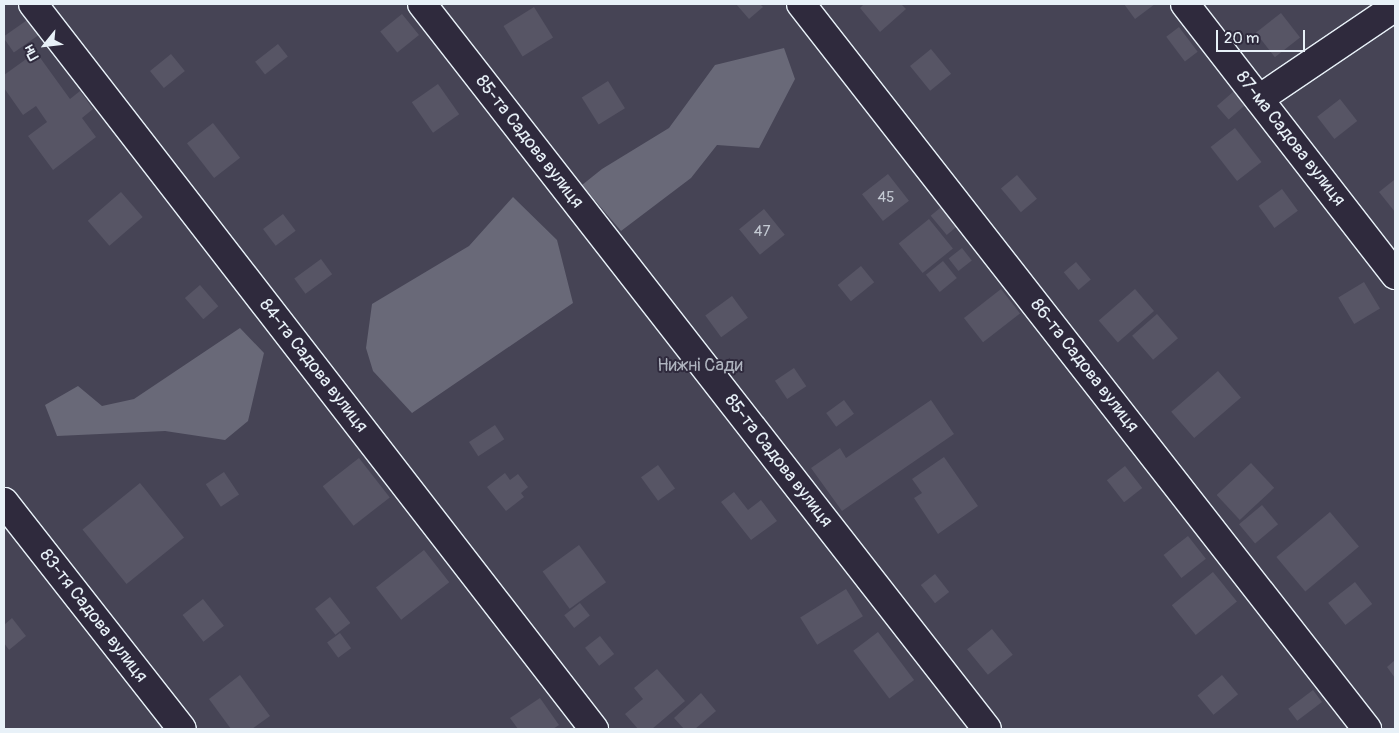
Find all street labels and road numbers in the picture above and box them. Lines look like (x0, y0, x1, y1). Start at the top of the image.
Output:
street label: 87-ма Садова вулиця (1231, 67, 1349, 211)
street label: 85-та Садова вулиця (470, 71, 588, 213)
street label: 84-та Садова вулиця (254, 295, 372, 437)
street label: 86-та Садова вулиця (1025, 295, 1143, 437)
street label: 85-та Садова вулиця (719, 390, 837, 532)
street label: 83-тя Садова вулиця (34, 545, 152, 687)

